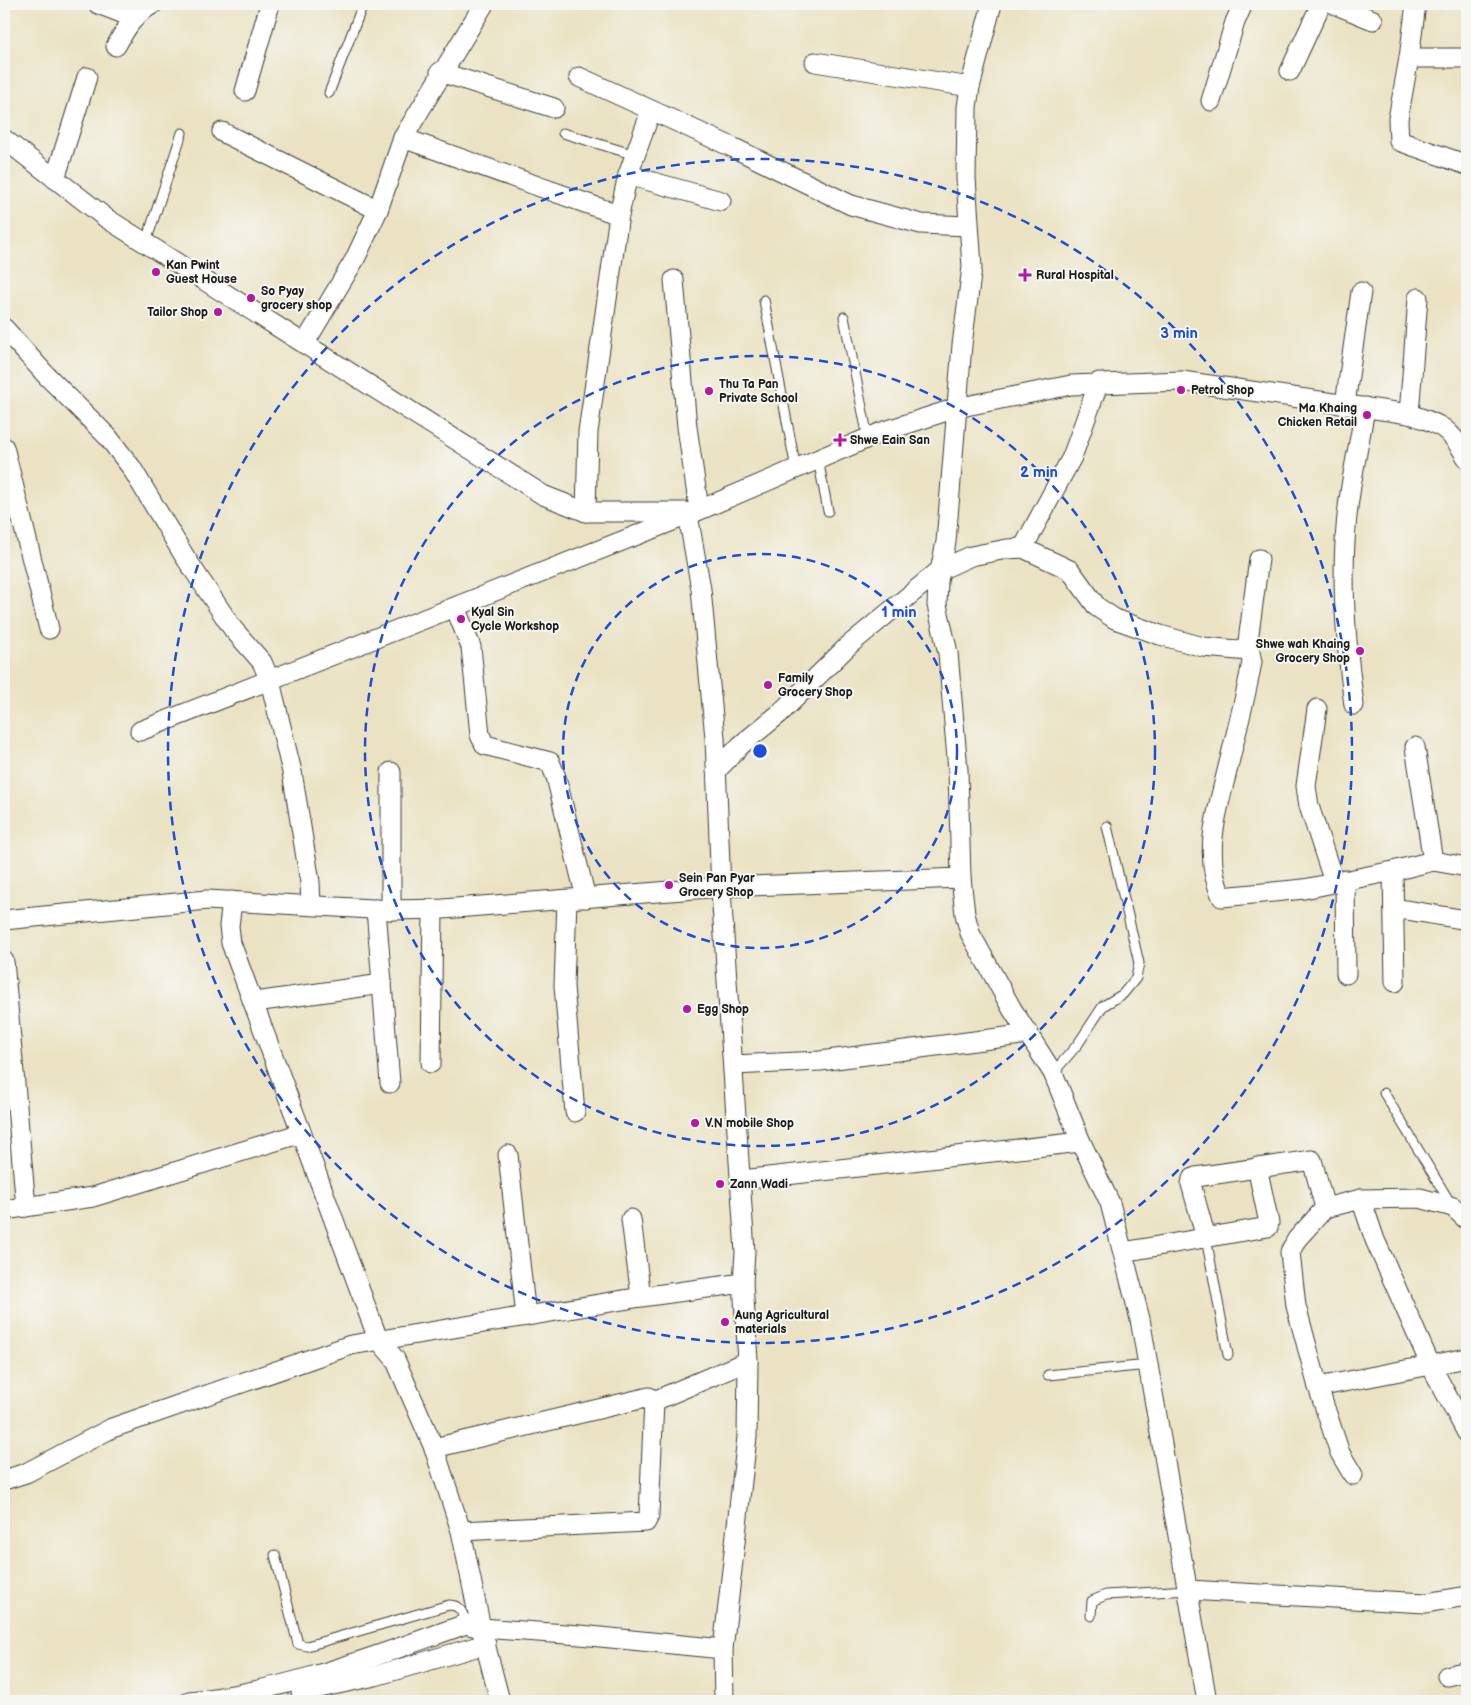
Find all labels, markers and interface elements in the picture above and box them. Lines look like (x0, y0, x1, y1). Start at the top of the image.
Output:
place label: Kan Pwint Guest House (166, 258, 237, 287)
marker: Kan Pwint Guest House (150, 266, 162, 278)
marker: Rural Hospital (1018, 268, 1032, 282)
place label: Rural Hospital (1036, 268, 1114, 283)
place label: So Pyay grocery shop (261, 284, 332, 313)
marker: So Pyay grocery shop (245, 292, 257, 304)
place label: Tailor Shop (147, 305, 208, 320)
marker: Tailor Shop (212, 306, 224, 318)
text: 3 min (1160, 324, 1198, 343)
place label: Thu Ta Pan Private School (719, 377, 798, 406)
place label: Petrol Shop (1191, 383, 1254, 398)
marker: Petrol Shop (1175, 384, 1187, 396)
marker: Thu Ta Pan Private School (703, 385, 715, 397)
place label: Ma Khaing Chicken Retail (1278, 401, 1357, 430)
marker: Ma Khaing Chicken Retail (1361, 409, 1373, 421)
place label: Shwe Eain San (850, 433, 930, 448)
marker: Shwe Eain San (834, 434, 846, 446)
text: 2 min (1020, 463, 1058, 482)
text: 1 min (881, 603, 917, 622)
place label: Kyal Sin Cycle Workshop (471, 605, 559, 634)
marker: Kyal Sin Cycle Workshop (455, 613, 467, 625)
place label: Shwe wah Khaing Grocery Shop (1256, 637, 1350, 666)
marker: Shwe wah Khaing Grocery Shop (1354, 645, 1366, 657)
place label: Family Grocery Shop (778, 671, 853, 700)
marker: Family Grocery Shop (762, 679, 774, 691)
centre of rings (751, 742, 769, 760)
place label: Sein Pan Pyar Grocery Shop (679, 871, 755, 900)
marker: Sein Pan Pyar Grocery Shop (663, 879, 675, 891)
place label: Egg Shop (697, 1002, 749, 1017)
marker: Egg Shop (681, 1003, 693, 1015)
place label: V.N mobile Shop (705, 1116, 794, 1131)
marker: V.N mobile Shop (689, 1117, 701, 1129)
place label: Zann Wadi (730, 1177, 788, 1192)
marker: Zann Wadi (714, 1178, 726, 1190)
place label: Aung Agricultural materials (734, 1308, 829, 1337)
marker: Aung Agricultural materials (719, 1316, 731, 1328)

